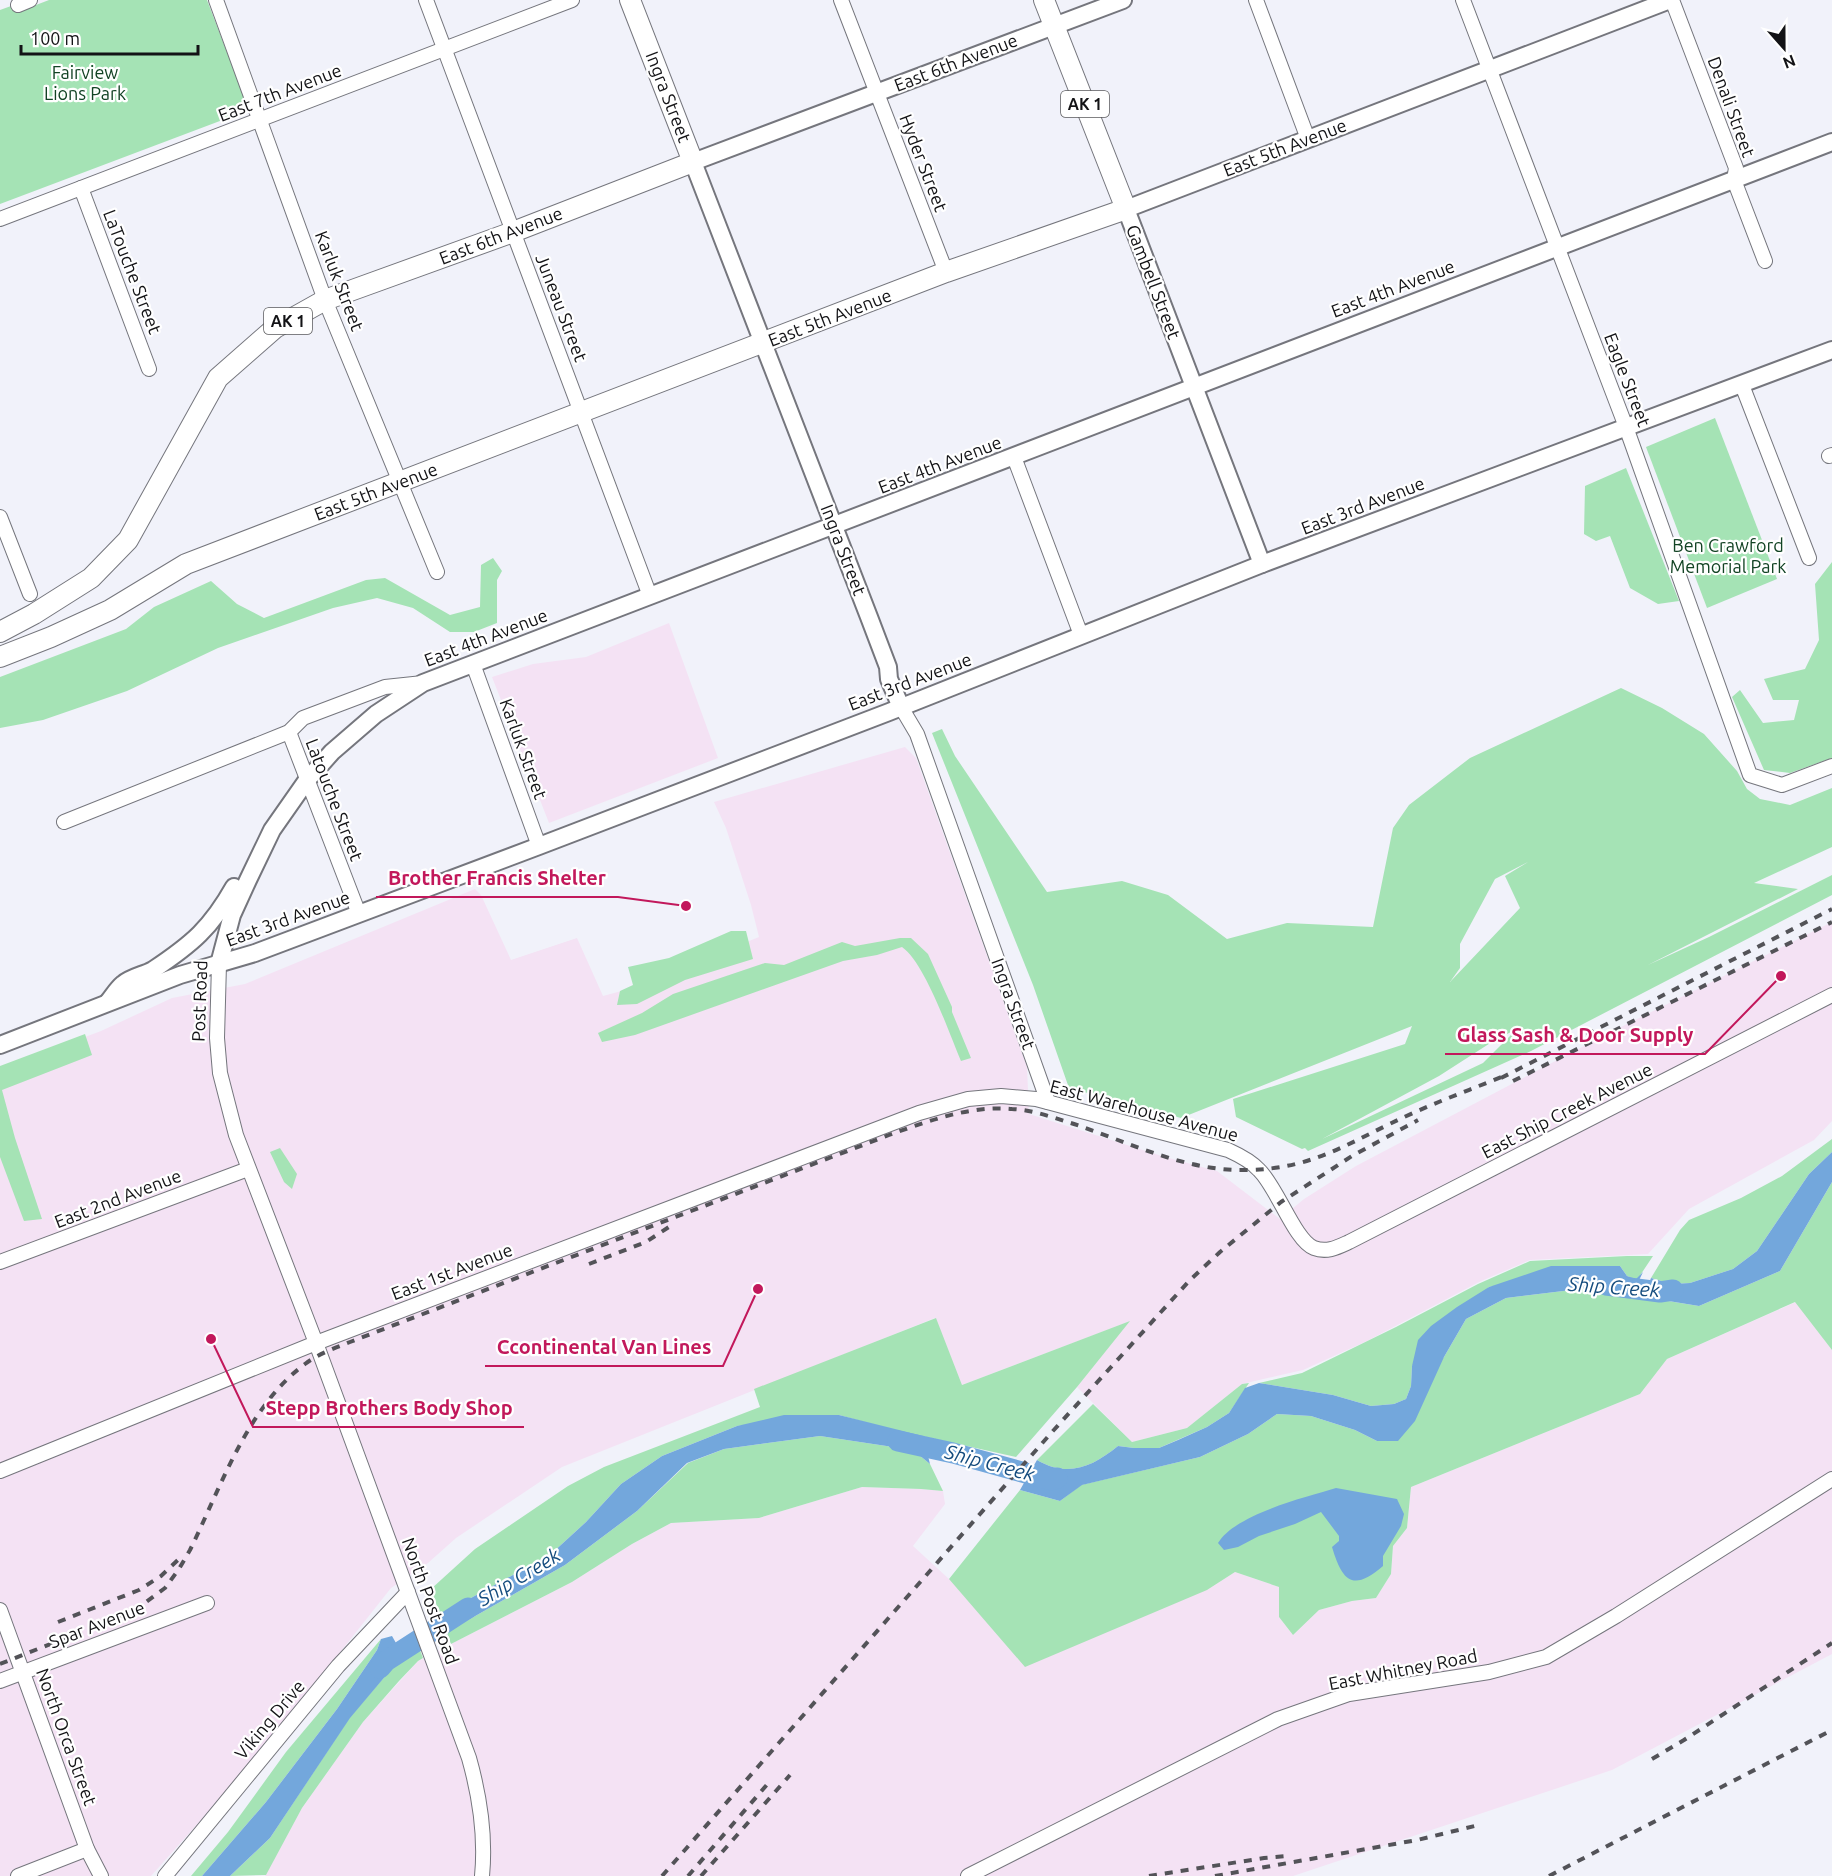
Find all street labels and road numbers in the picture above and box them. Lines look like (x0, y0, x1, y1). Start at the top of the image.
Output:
street label: East 6th Avenue (891, 29, 1020, 95)
street label: Ingra Street (642, 48, 695, 145)
street label: Denali Street (1704, 54, 1759, 160)
street label: East 7th Avenue (215, 59, 344, 125)
road number: AK 1 (1061, 91, 1109, 117)
street label: Hyder Street (896, 111, 952, 214)
street label: East 5th Avenue (1220, 114, 1349, 180)
street label: East 6th Avenue (436, 202, 565, 268)
street label: LaTouche Street (100, 207, 166, 337)
street label: Gambell Street (1123, 222, 1185, 342)
street label: Karluk Street (312, 228, 368, 333)
street label: Juneau Street (532, 251, 592, 364)
street label: East 4th Avenue (1328, 255, 1457, 321)
street label: East 5th Avenue (765, 284, 894, 350)
road number: AK 1 (264, 308, 312, 334)
street label: Eagle Street (1601, 330, 1655, 429)
street label: East 4th Avenue (875, 431, 1004, 497)
street label: East 5th Avenue (311, 458, 440, 524)
street label: East 3rd Avenue (1298, 472, 1427, 538)
street label: Ingra Street (817, 501, 870, 598)
street label: East 4th Avenue (421, 604, 550, 670)
street label: East 3rd Avenue (845, 648, 974, 714)
street label: Karluk Street (497, 696, 551, 802)
street label: Latouche Street (302, 736, 367, 864)
street label: East 3rd Avenue (223, 886, 352, 950)
street label: Ingra Street (988, 955, 1040, 1052)
street label: Post Road (188, 960, 210, 1042)
street label: East Ship Creek Avenue (1478, 1058, 1655, 1162)
street label: East Warehouse Avenue (1048, 1075, 1241, 1145)
street label: East 2nd Avenue (51, 1165, 184, 1231)
street label: East 1st Avenue (388, 1239, 515, 1303)
street label: North Post Road (399, 1535, 463, 1667)
street label: Spar Avenue (46, 1597, 147, 1651)
street label: East Whitney Road (1327, 1645, 1479, 1693)
street label: North Orca Street (33, 1665, 101, 1808)
street label: Viking Drive (230, 1676, 308, 1763)

